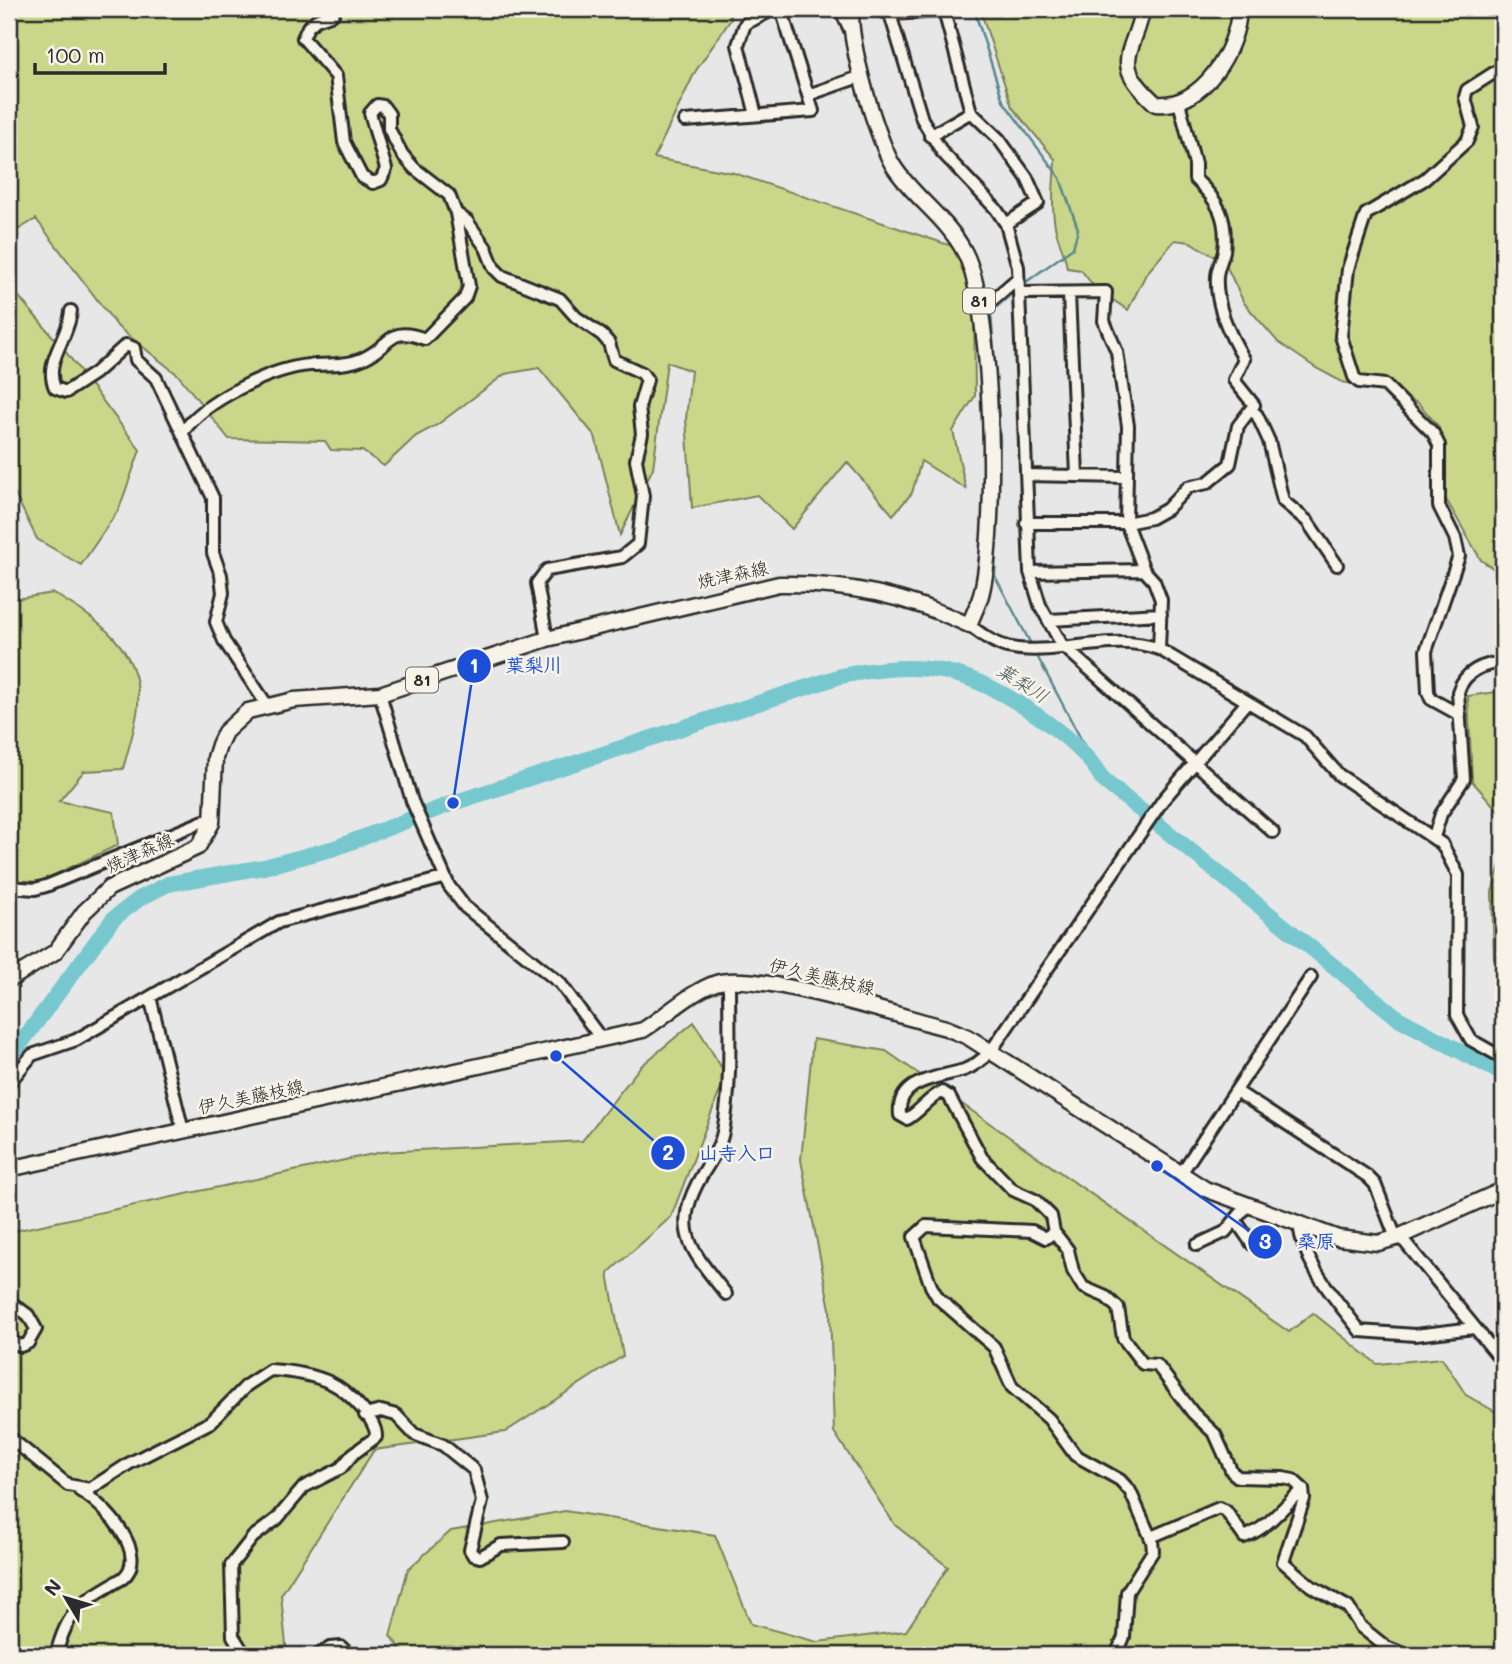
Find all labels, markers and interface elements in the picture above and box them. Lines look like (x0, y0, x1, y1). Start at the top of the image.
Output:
scale bar (35, 32, 164, 76)
text: 100 m (46, 41, 105, 68)
road number: 81 (963, 288, 995, 314)
street label: 焼津森線 (695, 555, 771, 593)
callout: 葉梨川 (456, 646, 576, 686)
text: 1 (469, 651, 479, 678)
text: 葉梨川 (505, 652, 563, 677)
water label: 葉梨川 (992, 657, 1054, 708)
road number: 81 (406, 667, 438, 692)
street label: 焼津森線 (102, 826, 177, 878)
street label: 伊久美藤枝線 (767, 952, 878, 1000)
street label: 伊久美藤枝線 (195, 1073, 306, 1119)
callout: 山寺入口 (650, 1133, 789, 1173)
text: 2 (662, 1138, 674, 1165)
text: 山寺入口 (699, 1140, 775, 1165)
callout: 桑原 (1248, 1222, 1349, 1262)
text: 3 (1259, 1227, 1271, 1254)
text: 桑原 (1297, 1228, 1335, 1253)
north arrow (32, 1562, 102, 1632)
text: N (38, 1574, 66, 1601)

